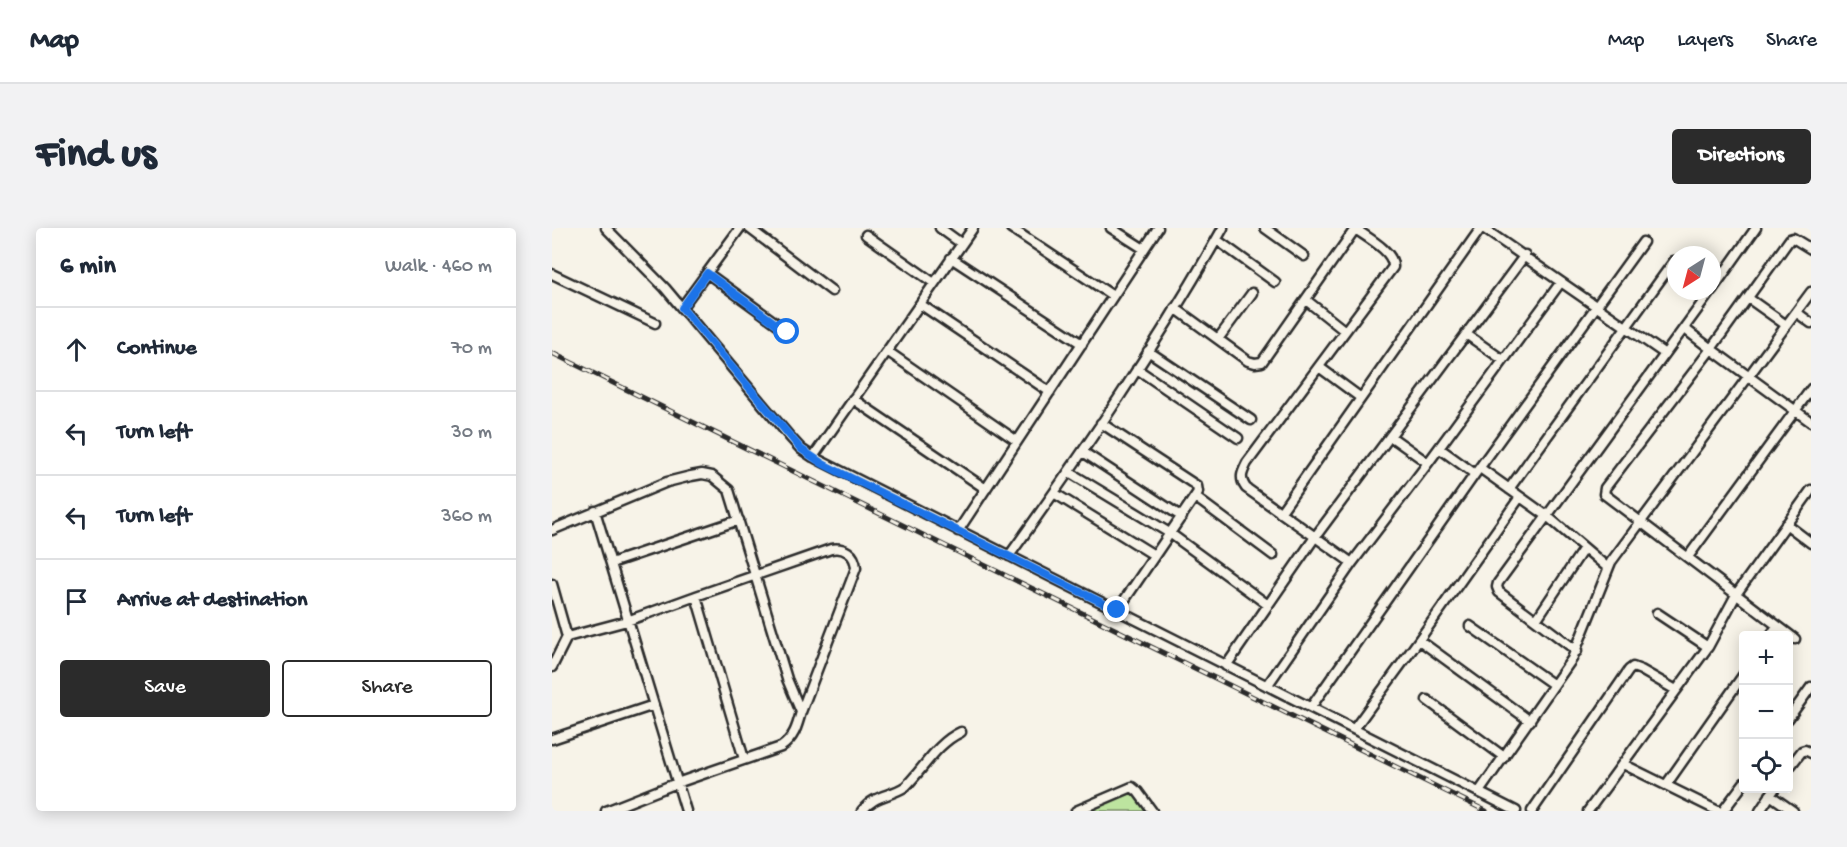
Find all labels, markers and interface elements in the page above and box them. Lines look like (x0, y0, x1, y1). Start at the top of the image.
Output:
text: Map (30, 25, 79, 58)
text: Map (1608, 29, 1644, 54)
text: Layers (1677, 29, 1733, 54)
text: Share (1766, 29, 1817, 54)
button: Directions (1672, 129, 1811, 184)
text: Find us (36, 132, 156, 181)
north arrow (1667, 246, 1721, 300)
text: 6 min (60, 252, 116, 283)
text: Walk · 460 m (385, 256, 492, 279)
route start (773, 318, 799, 344)
icon: ahead (60, 333, 93, 366)
text: Continue (117, 336, 197, 362)
text: 70 m (451, 338, 492, 361)
icon: left (60, 417, 93, 450)
text: Turn left (117, 420, 191, 446)
text: 30 m (451, 422, 492, 445)
icon: left (60, 501, 93, 534)
text: Turn left (117, 504, 191, 530)
text: 360 m (441, 506, 492, 529)
icon: arrive (60, 585, 93, 618)
text: Arrive at destination (117, 588, 307, 614)
route end (1103, 596, 1129, 622)
map controls (1739, 631, 1793, 793)
button: + (1739, 631, 1793, 685)
button: Save (60, 660, 270, 717)
button: Share (282, 660, 492, 717)
button: − (1739, 685, 1793, 739)
button: locate (1739, 739, 1793, 793)

